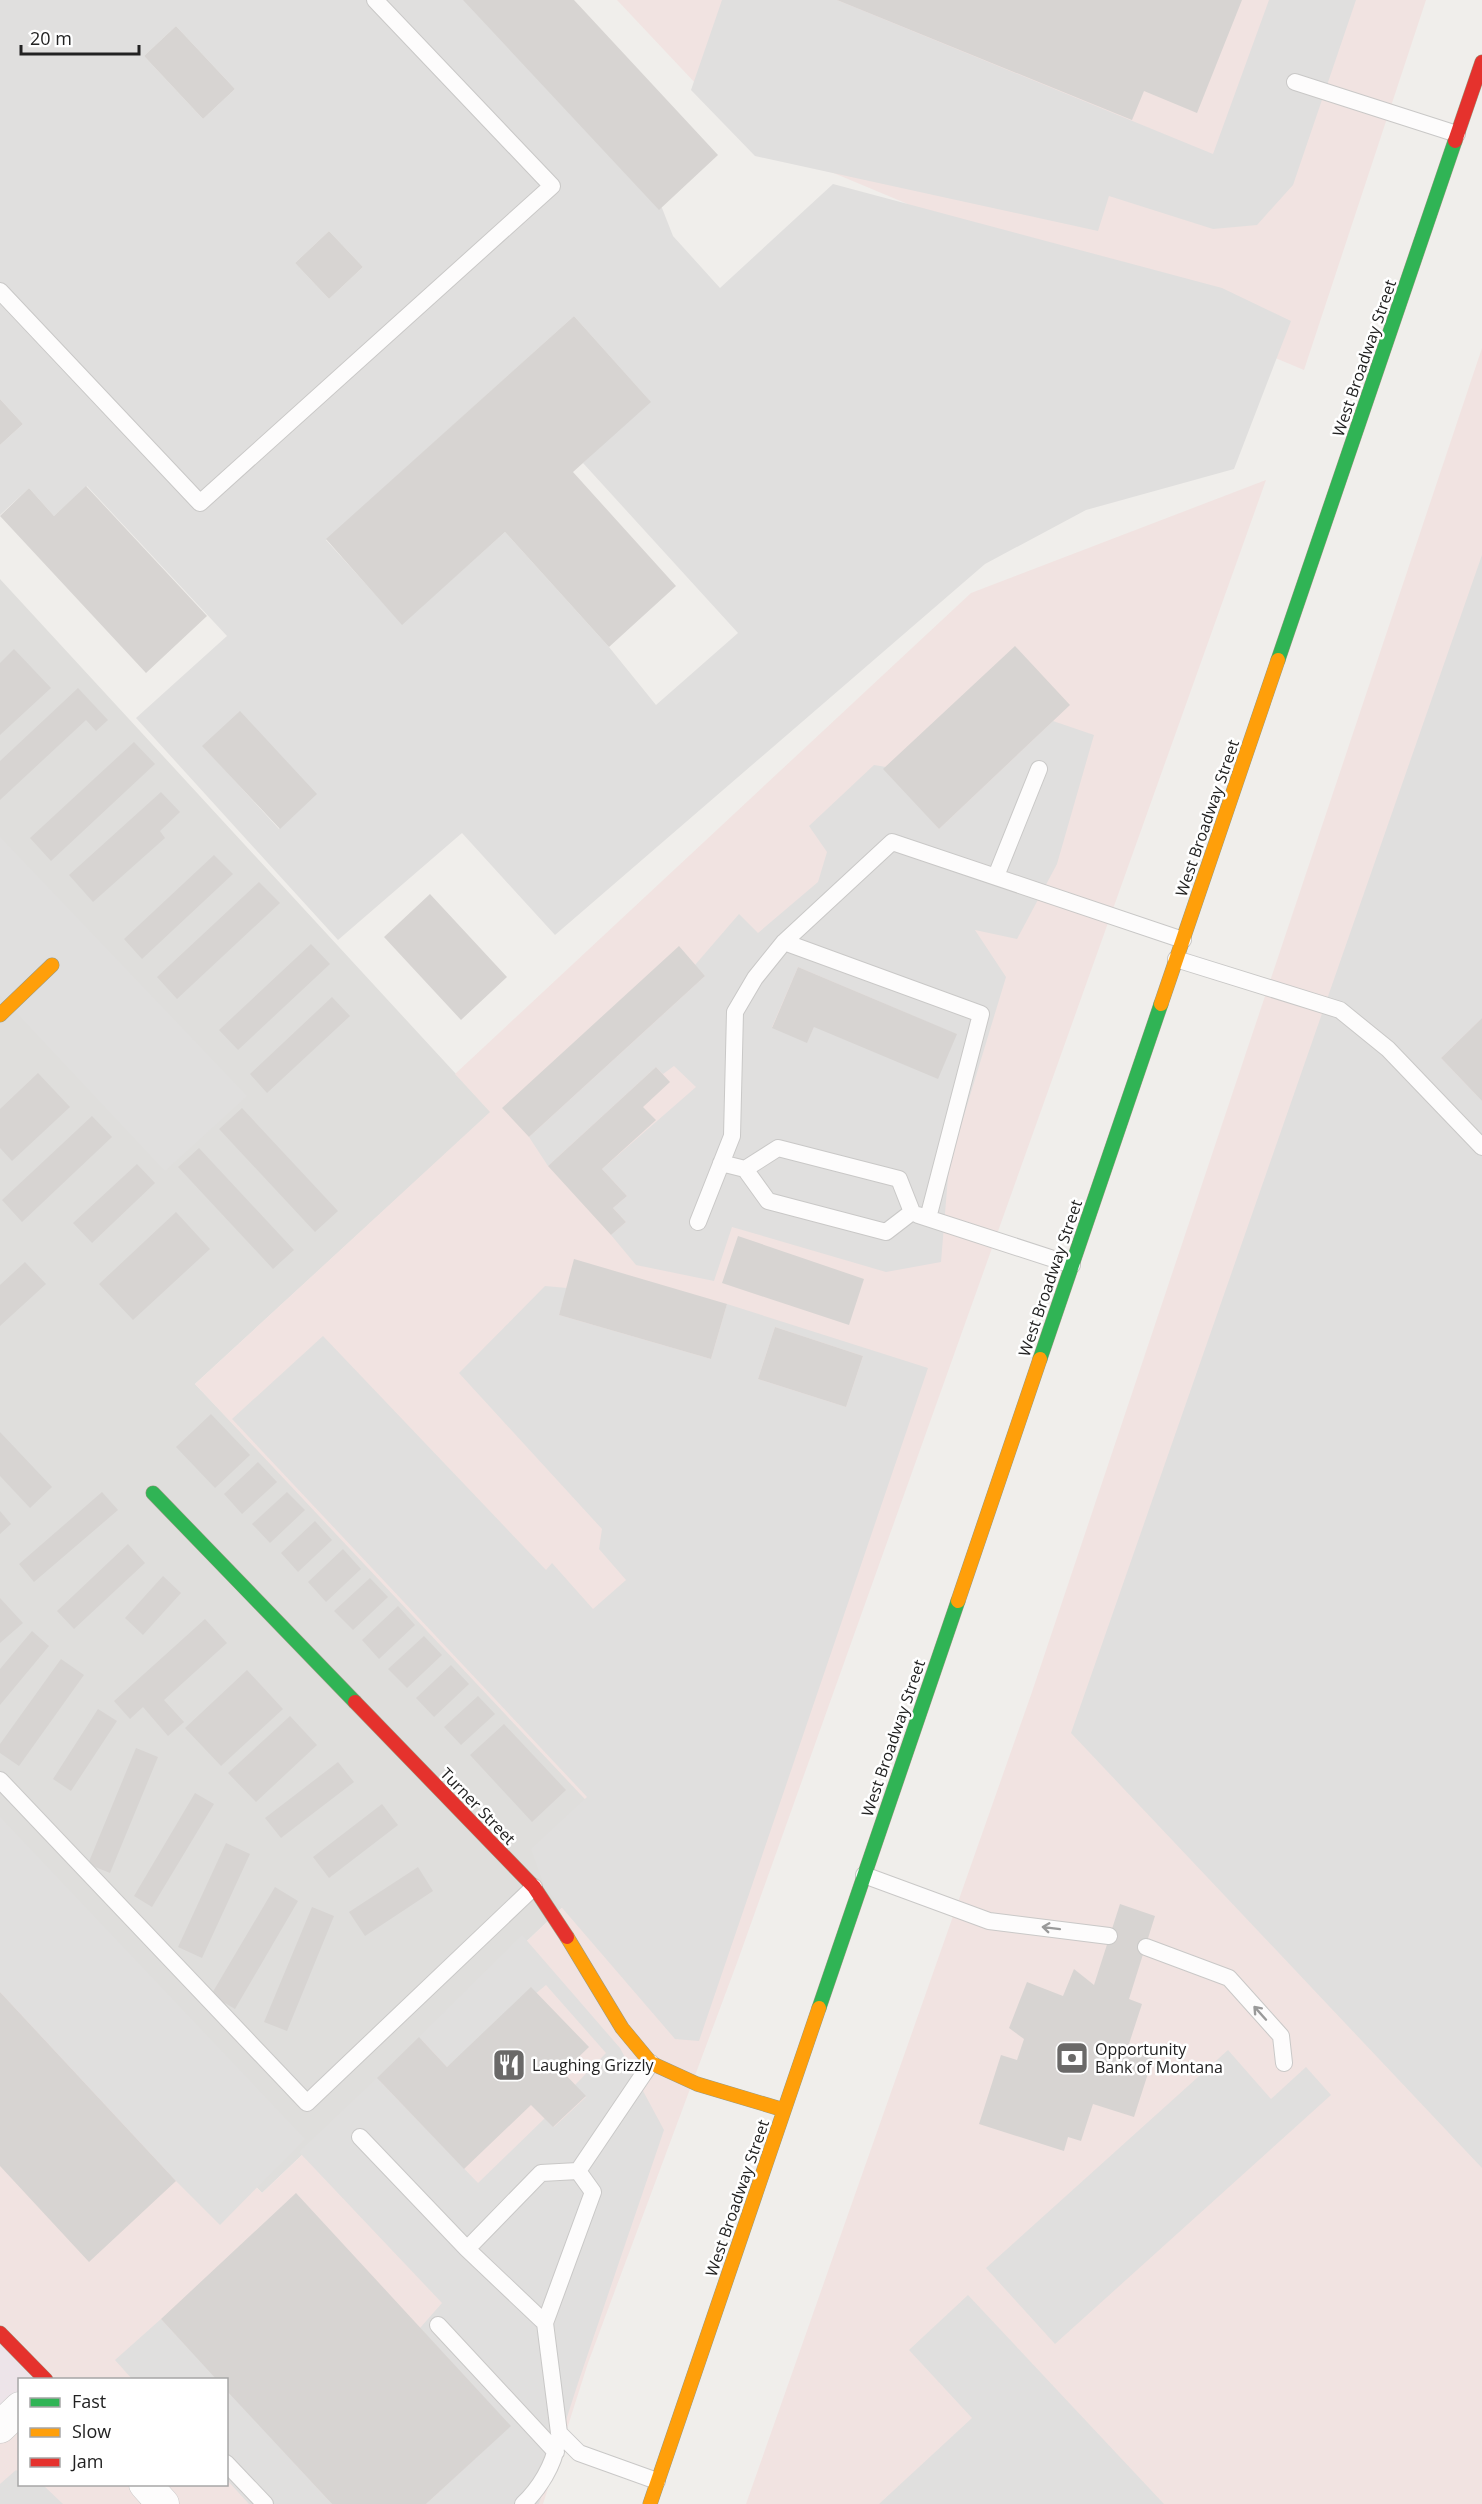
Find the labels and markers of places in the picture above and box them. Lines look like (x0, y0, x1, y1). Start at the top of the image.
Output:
place label: Opportunity Bank of Montana (1095, 2038, 1223, 2078)
bank icon: Opportunity Bank of Montana (1054, 2040, 1090, 2076)
restaurant icon: Laughing Grizzly (491, 2047, 527, 2083)
place label: Laughing Grizzly (532, 2054, 655, 2076)

